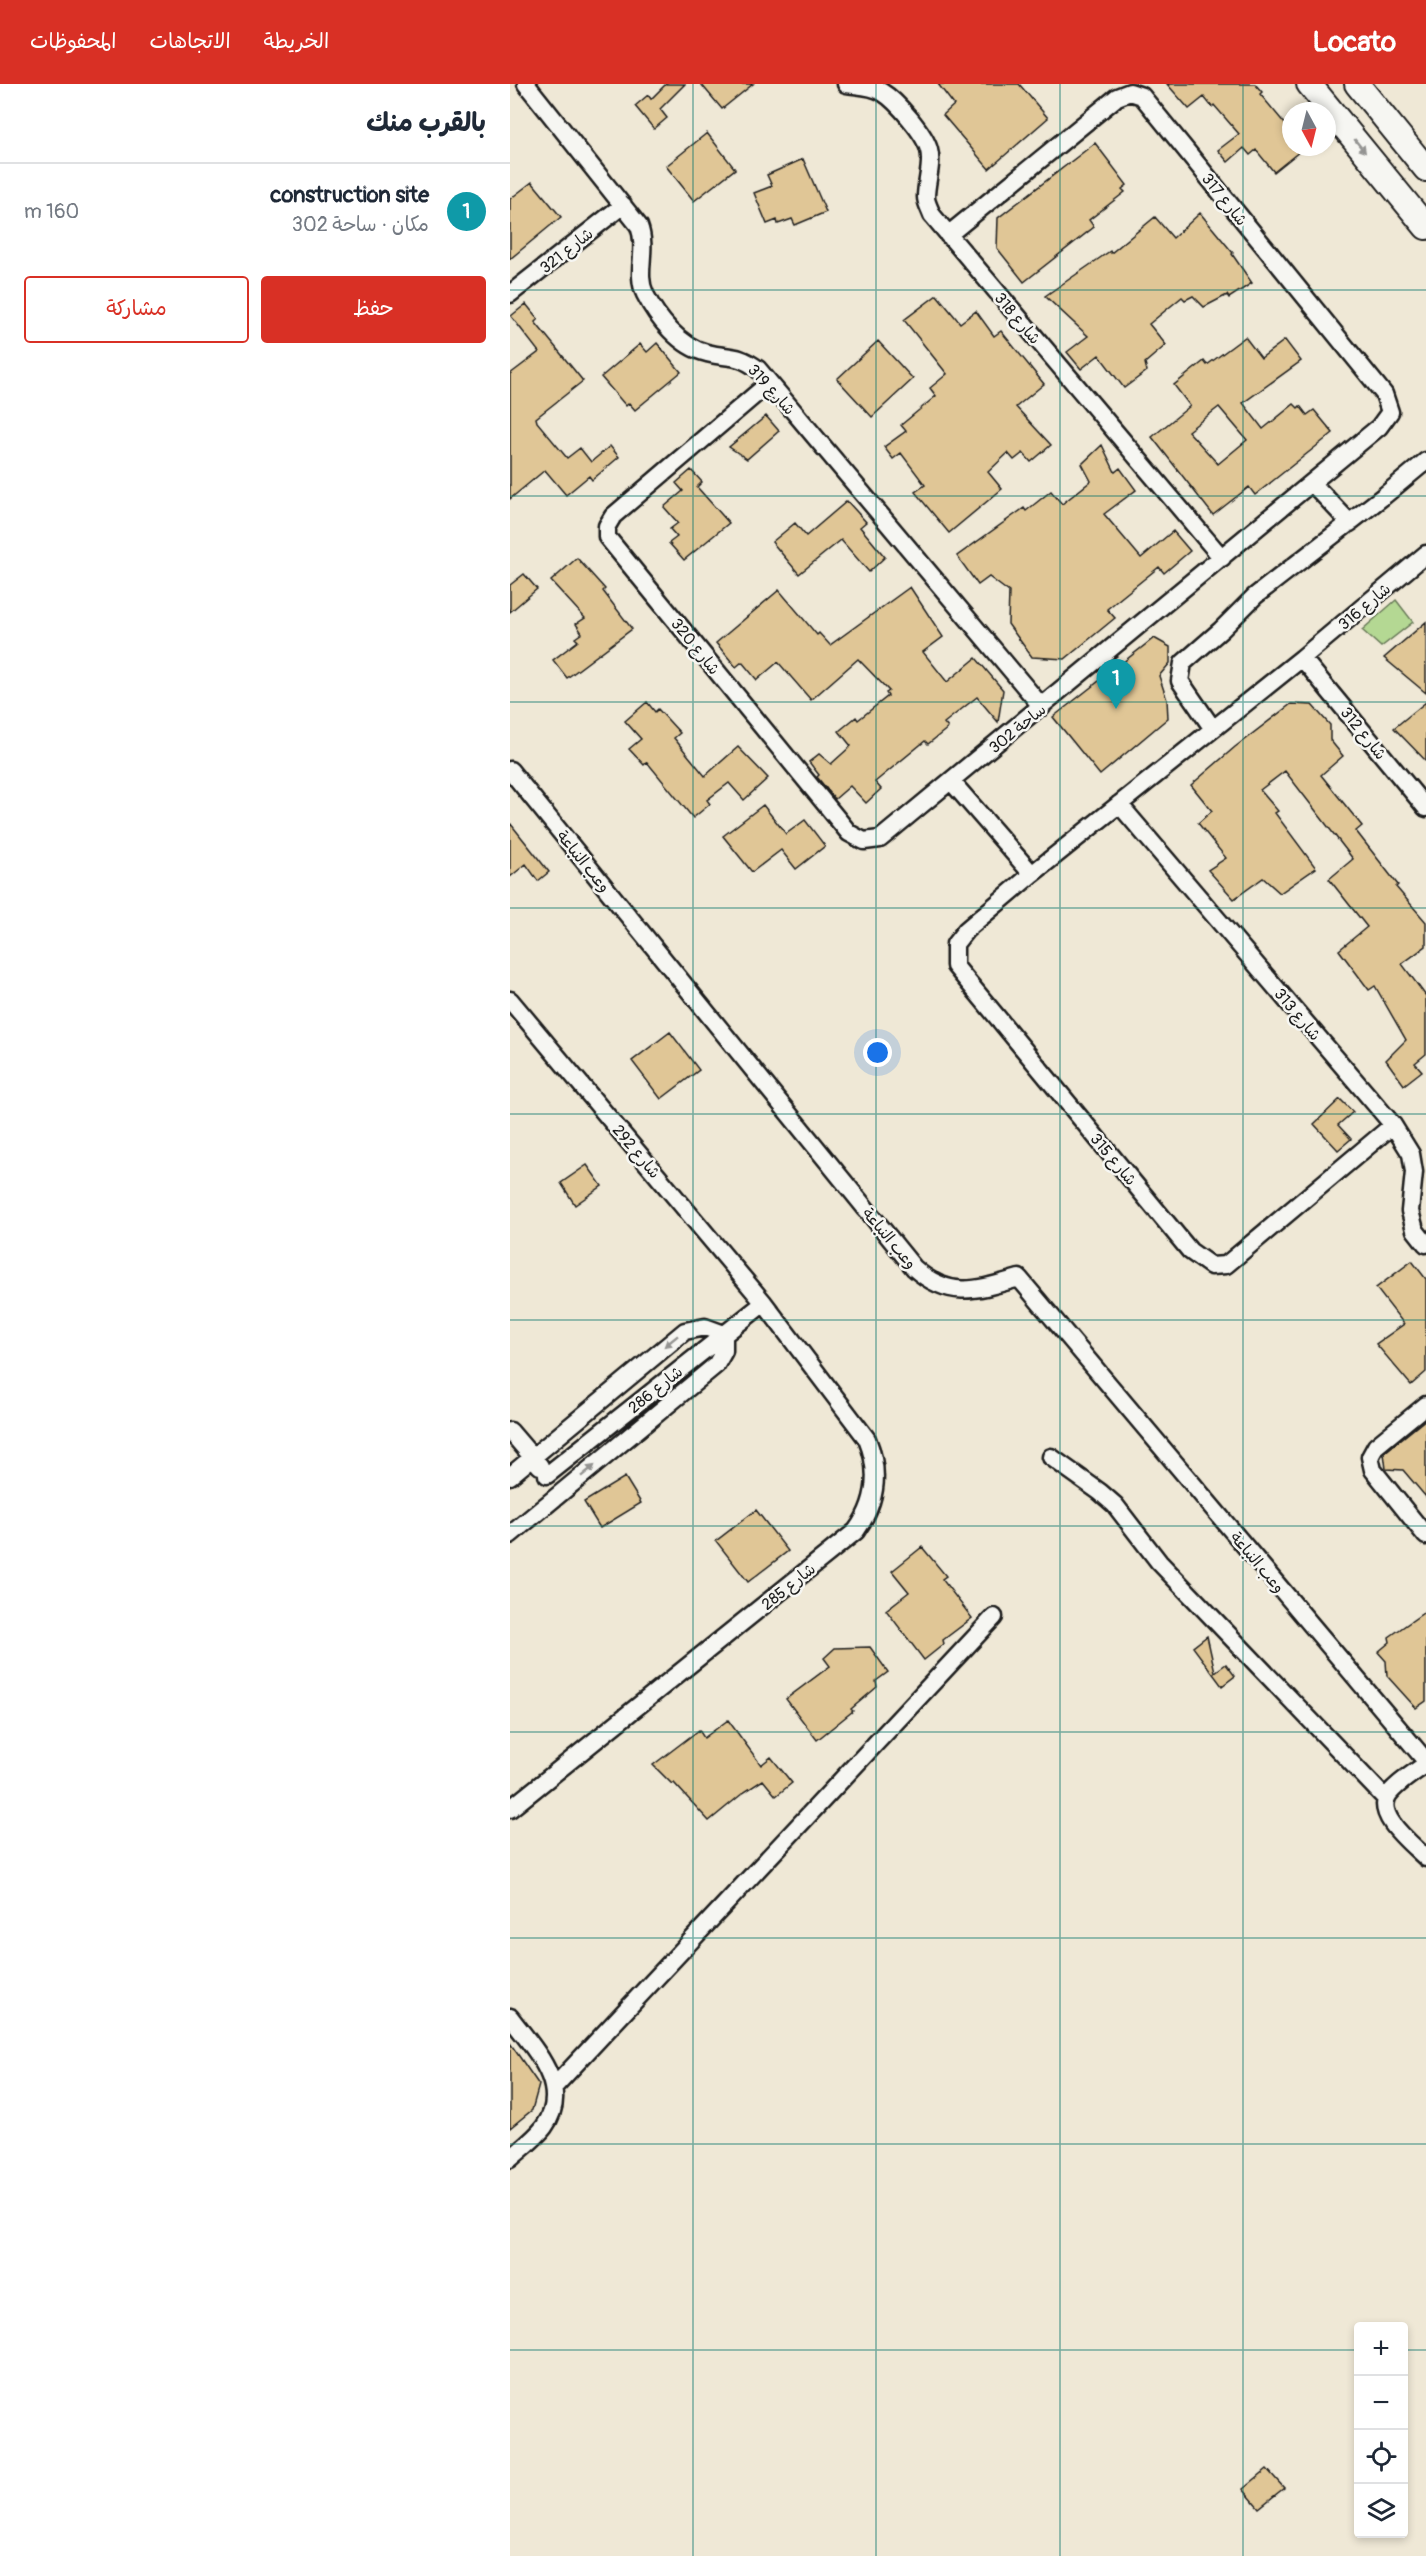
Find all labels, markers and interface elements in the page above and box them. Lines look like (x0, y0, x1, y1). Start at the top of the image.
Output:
text: Locato (1312, 25, 1396, 60)
text: المحفوظات (30, 28, 116, 55)
text: الاتجاهات (149, 28, 231, 55)
text: الخريطة (264, 28, 329, 55)
north arrow (1282, 102, 1336, 156)
text: بالقرب منك (366, 107, 486, 139)
one-way arrow (1353, 138, 1365, 153)
street label: شارع 317 (1196, 169, 1251, 231)
text: construction site (270, 181, 429, 209)
text: 160 m (24, 199, 79, 224)
text: 1 (463, 199, 470, 224)
text: مكان · ساحة 302 (292, 212, 429, 237)
street label: شارع 321 (536, 224, 598, 279)
button: مشاركة (24, 276, 249, 343)
button: حفظ (261, 276, 486, 343)
street label: شارع 318 (989, 289, 1045, 349)
street label: شارع 319 (742, 360, 799, 420)
street label: شارع 316 (1334, 579, 1396, 635)
street label: شارع 320 (666, 614, 724, 680)
pin: 1 (1096, 660, 1136, 709)
street label: ساحة 302 (985, 700, 1050, 758)
street label: شارع 312 (1335, 703, 1391, 765)
street label: وعب النباعة (552, 827, 614, 897)
street label: شارع 313 (1269, 984, 1325, 1046)
your location (863, 1038, 892, 1067)
street label: شارع 292 (607, 1121, 665, 1183)
street label: شارع 315 (1085, 1129, 1141, 1190)
street label: وعب النباعة (858, 1204, 921, 1273)
one-way arrow (663, 1335, 679, 1348)
street label: شارع 286 (624, 1362, 688, 1419)
one-way arrow (580, 1465, 595, 1478)
street label: وعب النباعة (1226, 1528, 1289, 1597)
street label: شارع 285 (758, 1559, 820, 1615)
map controls (1354, 2322, 1408, 2538)
button: + (1354, 2322, 1408, 2376)
button: − (1354, 2376, 1408, 2430)
button: locate (1354, 2430, 1408, 2484)
button: layers (1354, 2484, 1408, 2538)

